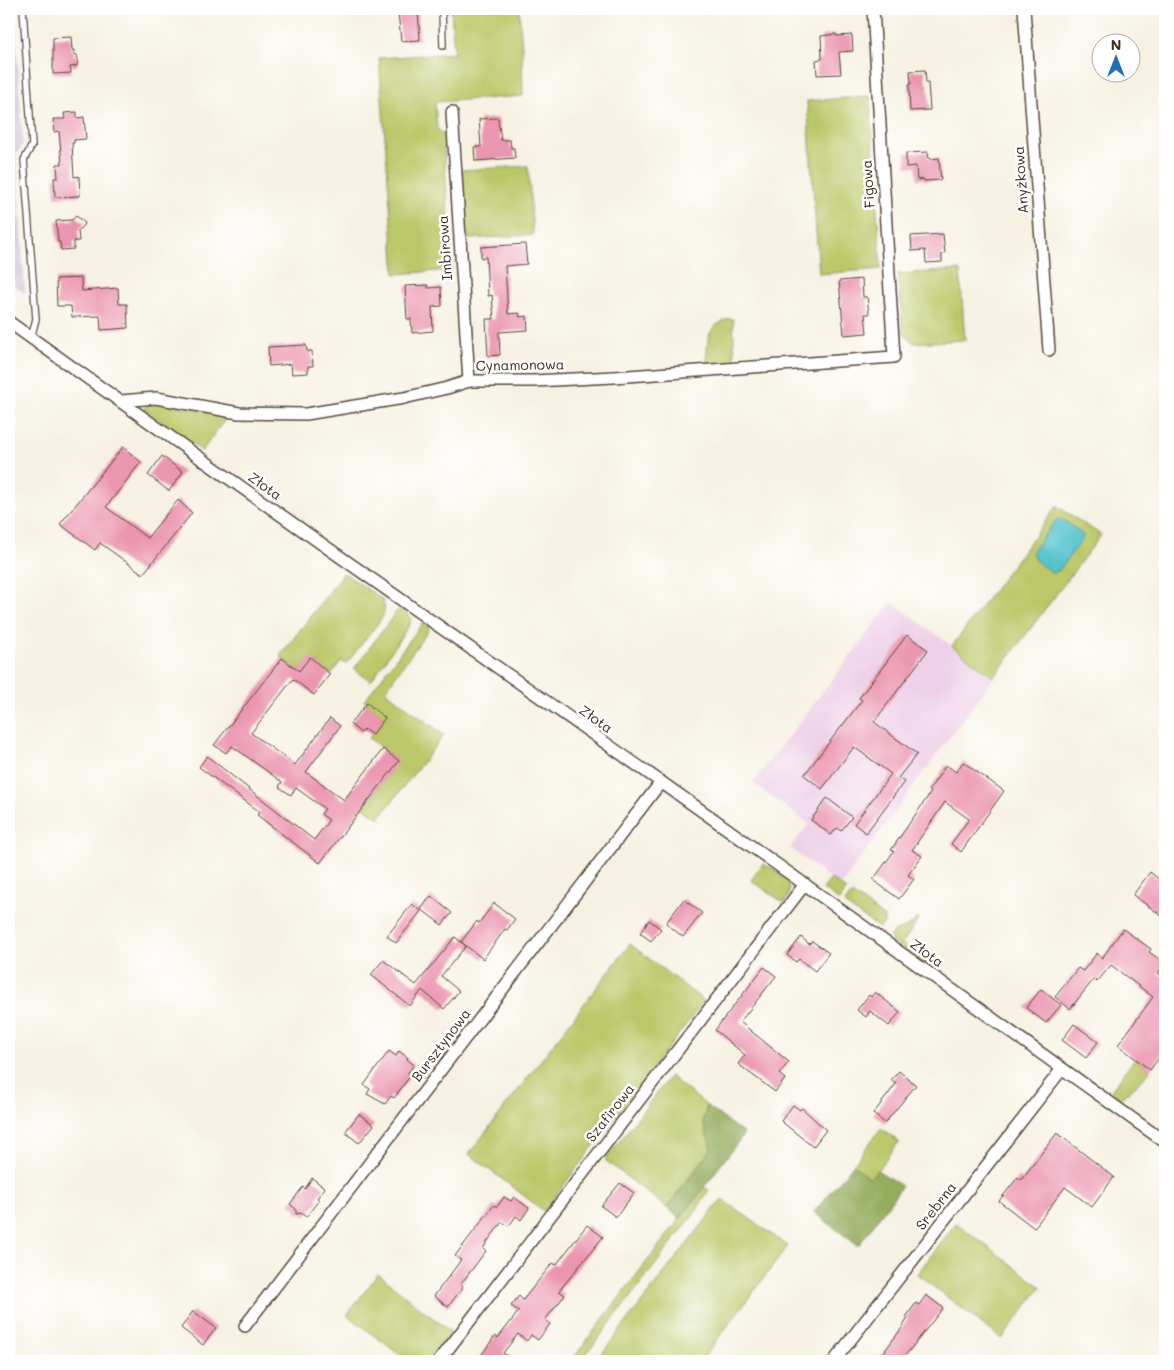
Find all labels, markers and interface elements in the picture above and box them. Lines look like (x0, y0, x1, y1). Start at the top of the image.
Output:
north arrow (1092, 32, 1142, 82)
text: N (1111, 35, 1121, 54)
street label: Anyżkowa (1009, 146, 1032, 215)
street label: Figowa (856, 159, 879, 209)
street label: Imbirowa (433, 215, 456, 281)
street label: Cynamonowa (475, 354, 565, 375)
street label: Złota (245, 467, 286, 504)
street label: Złota (576, 700, 617, 737)
street label: Złota (907, 934, 948, 971)
street label: Bursztynowa (407, 1004, 474, 1085)
street label: Szafirowa (581, 1080, 638, 1146)
street label: Srebrna (911, 1178, 960, 1234)

